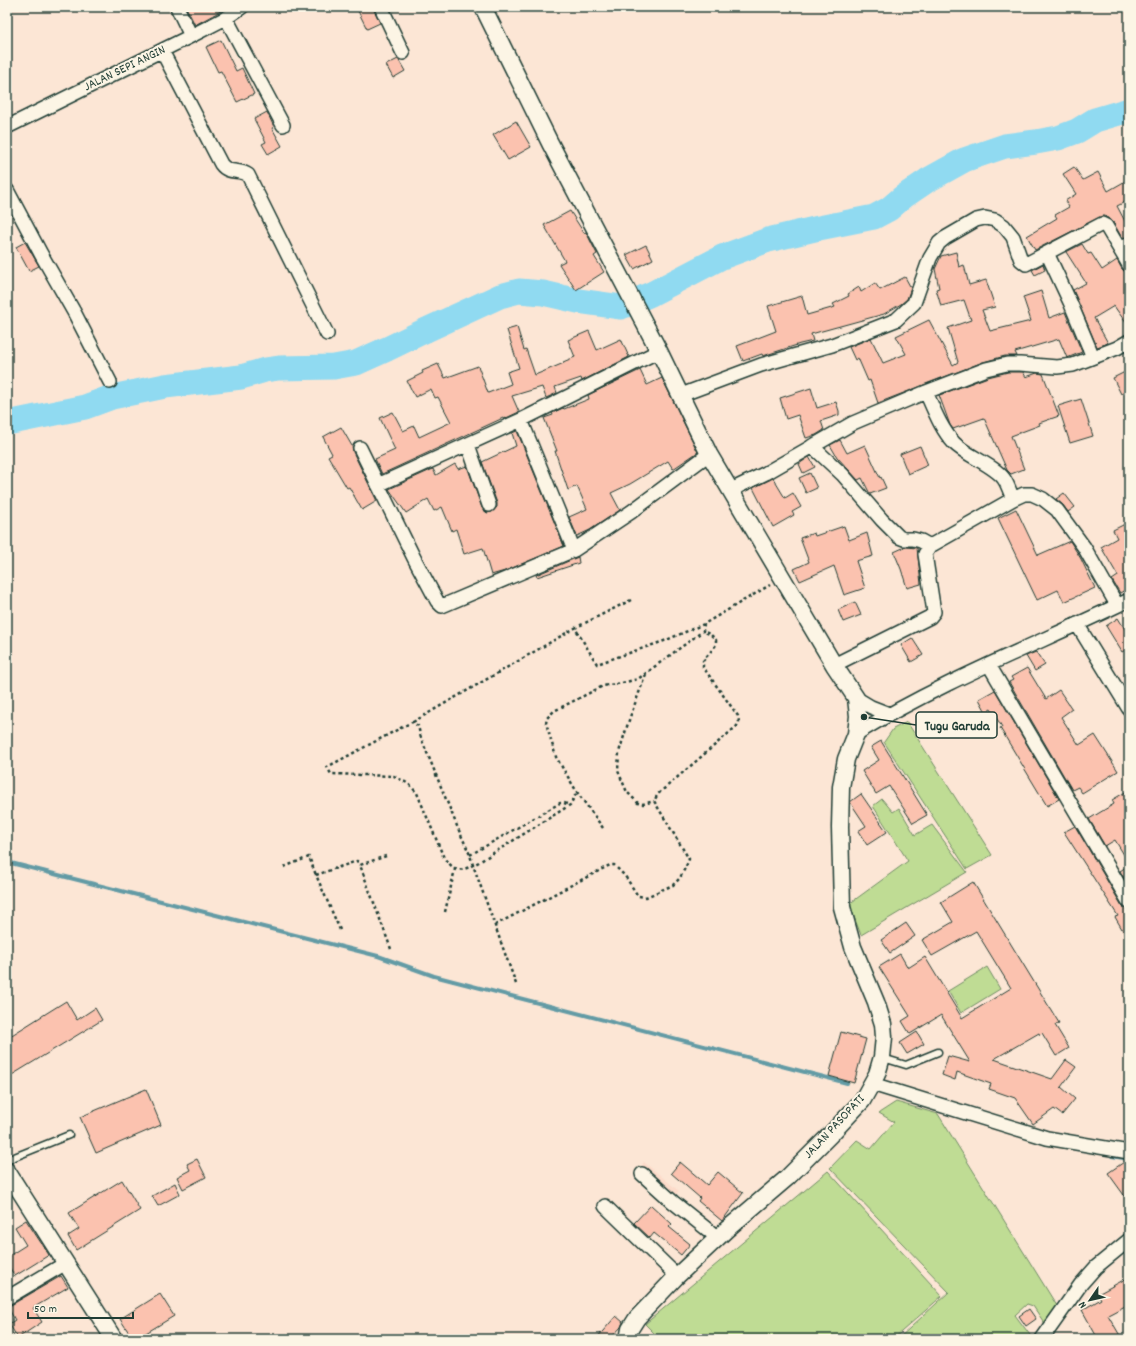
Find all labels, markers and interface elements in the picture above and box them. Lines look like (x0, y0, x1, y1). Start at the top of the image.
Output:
street label: JALAN SEPI ANGIN (81, 41, 169, 97)
callout: Tugu Garuda (916, 712, 997, 738)
text: Tugu Garuda (924, 717, 991, 737)
street label: JALAN PASOPATI (800, 1091, 870, 1163)
north arrow (1070, 1280, 1110, 1320)
scale bar (28, 1294, 133, 1320)
text: N (1075, 1297, 1092, 1311)
text: 50 m (34, 1301, 57, 1318)

